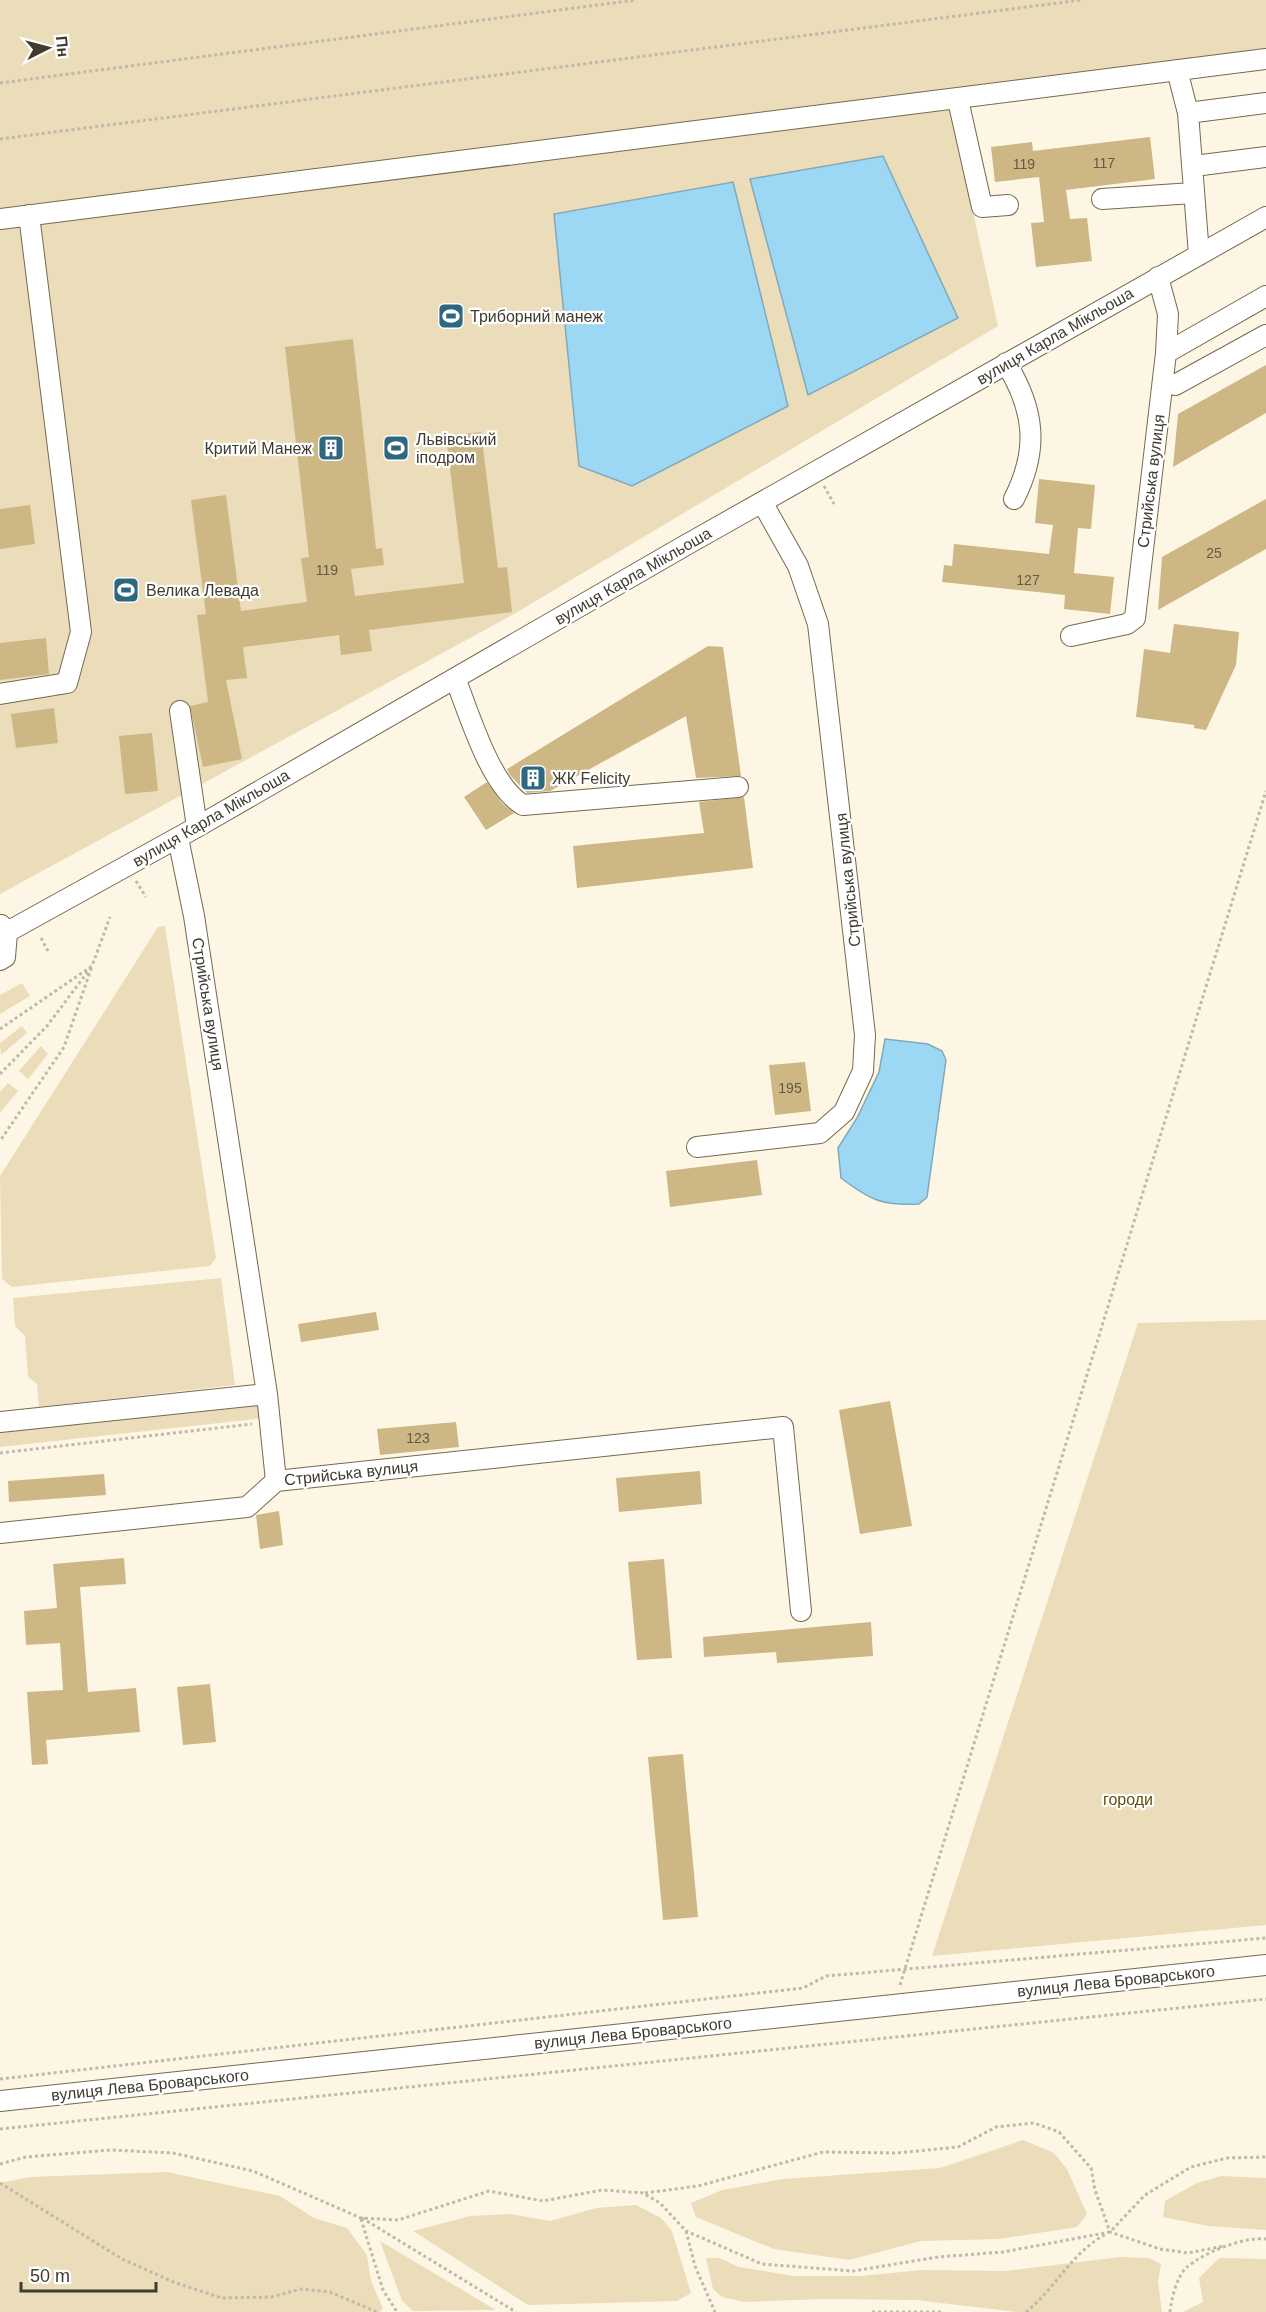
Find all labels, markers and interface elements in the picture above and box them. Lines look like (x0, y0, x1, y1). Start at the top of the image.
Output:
north arrow (18, 18, 78, 78)
text: Пн (53, 35, 72, 58)
house number: 117 (1093, 155, 1115, 171)
house number: 119 (1013, 156, 1035, 172)
street label: вулиця Карла Мікльоша (974, 284, 1136, 388)
sports icon: Триборний манеж (436, 301, 466, 331)
place label: Триборний манеж (470, 308, 603, 325)
street label: Стрийська вулиця (1134, 413, 1168, 549)
place label: Львівський іподром (416, 431, 496, 466)
building icon: Критий Манеж (316, 433, 346, 463)
sports icon: Львівський іподром (381, 433, 411, 463)
place label: Критий Манеж (205, 440, 312, 457)
street label: вулиця Карла Мікльоша (552, 524, 714, 628)
house number: 25 (1206, 545, 1222, 561)
house number: 119 (316, 562, 338, 578)
house number: 127 (1016, 572, 1040, 588)
sports icon: Велика Левада (111, 575, 141, 605)
place label: Велика Левада (146, 582, 259, 599)
building icon: ЖК Felicity (518, 763, 548, 793)
street label: вулиця Карла Мікльоша (130, 766, 292, 870)
place label: ЖК Felicity (552, 770, 630, 787)
street label: Стрийська вулиця (833, 812, 863, 948)
street label: Стрийська вулиця (189, 936, 227, 1072)
house number: 195 (778, 1080, 802, 1096)
house number: 123 (406, 1430, 430, 1446)
street label: Стрийська вулиця (283, 1458, 419, 1488)
park label: городи (1103, 1791, 1153, 1808)
street label: вулиця Лева Броварського (1016, 1962, 1216, 2000)
street label: вулиця Лева Броварського (533, 2014, 733, 2052)
street label: вулиця Лева Броварського (50, 2066, 250, 2104)
scale bar (21, 2255, 156, 2293)
text: 50 m (30, 2266, 70, 2286)

